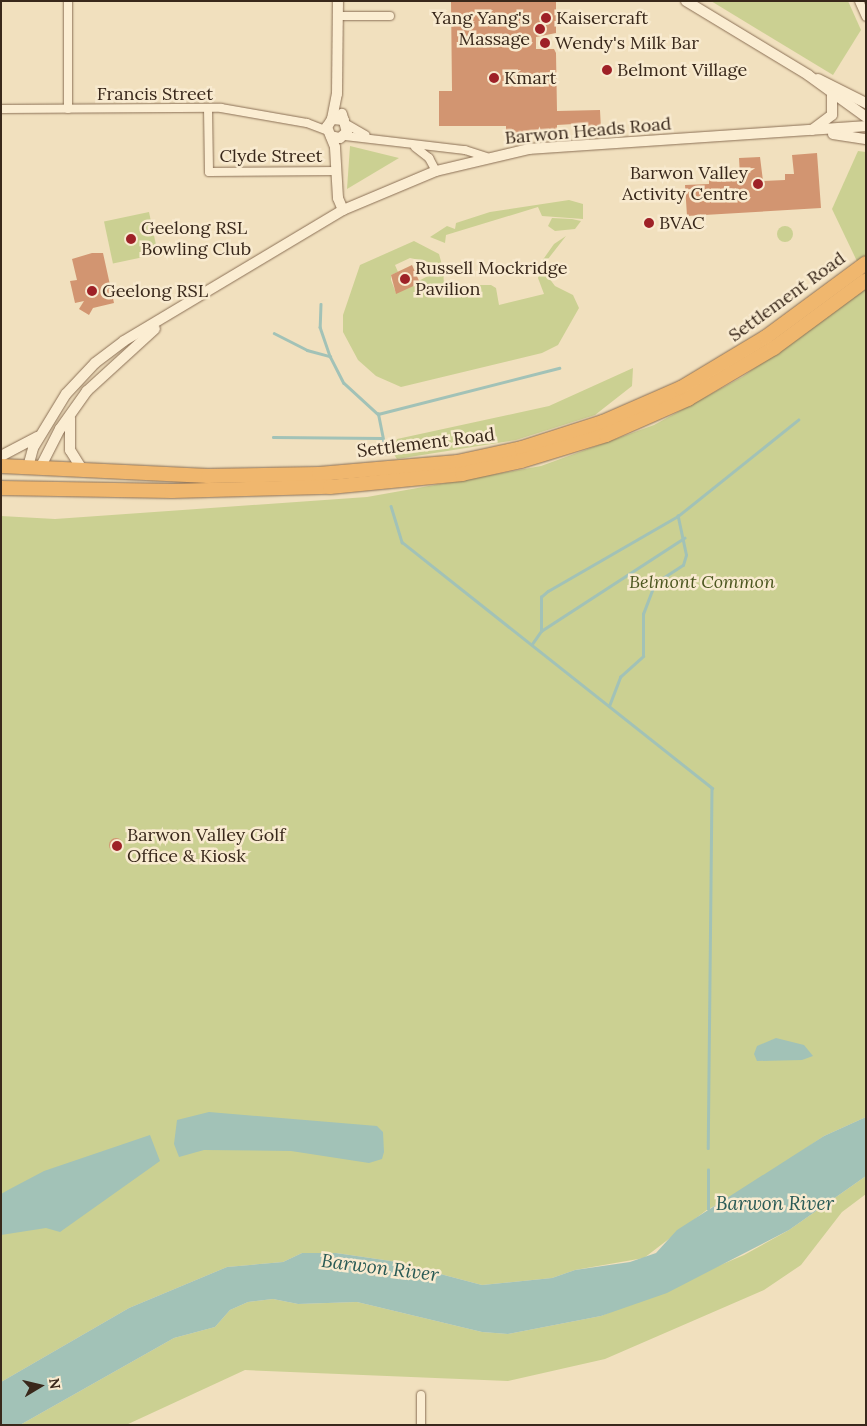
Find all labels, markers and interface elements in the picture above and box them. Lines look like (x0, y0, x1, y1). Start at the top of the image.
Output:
place label: Kaisercraft (556, 7, 648, 29)
place label: Yang Yang's Massage (432, 8, 530, 50)
marker: Kaisercraft (540, 12, 552, 24)
marker: Yang Yang's Massage (534, 23, 546, 35)
place label: Wendy's Milk Bar (555, 32, 699, 54)
marker: Wendy's Milk Bar (539, 37, 551, 49)
place label: Belmont Village (617, 59, 747, 81)
marker: Belmont Village (601, 64, 613, 76)
place label: Kmart (504, 67, 557, 89)
marker: Kmart (488, 72, 500, 84)
street label: Francis Street (97, 83, 213, 105)
street label: Barwon Heads Road (504, 113, 672, 149)
street label: Clyde Street (220, 145, 322, 167)
place label: Barwon Valley Activity Centre (622, 163, 748, 205)
marker: Barwon Valley Activity Centre (752, 178, 764, 190)
place label: BVAC (659, 212, 705, 234)
marker: BVAC (643, 217, 655, 229)
place label: Geelong RSL Bowling Club (141, 218, 251, 260)
marker: Geelong RSL Bowling Club (125, 233, 137, 245)
street label: Settlement Road (725, 248, 849, 346)
place label: Russell Mockridge Pavilion (415, 258, 567, 300)
marker: Russell Mockridge Pavilion (399, 273, 411, 285)
place label: Geelong RSL (102, 280, 208, 302)
marker: Geelong RSL (86, 285, 98, 297)
street label: Settlement Road (356, 424, 496, 462)
park label: Belmont Common (629, 571, 775, 593)
place label: Barwon Valley Golf Office & Kiosk (127, 825, 285, 868)
marker: Barwon Valley Golf Office & Kiosk (111, 840, 123, 852)
water label: Barwon River (716, 1193, 834, 1215)
water label: Barwon River (320, 1249, 440, 1287)
north arrow (15, 1361, 65, 1411)
text: N (45, 1377, 65, 1390)

